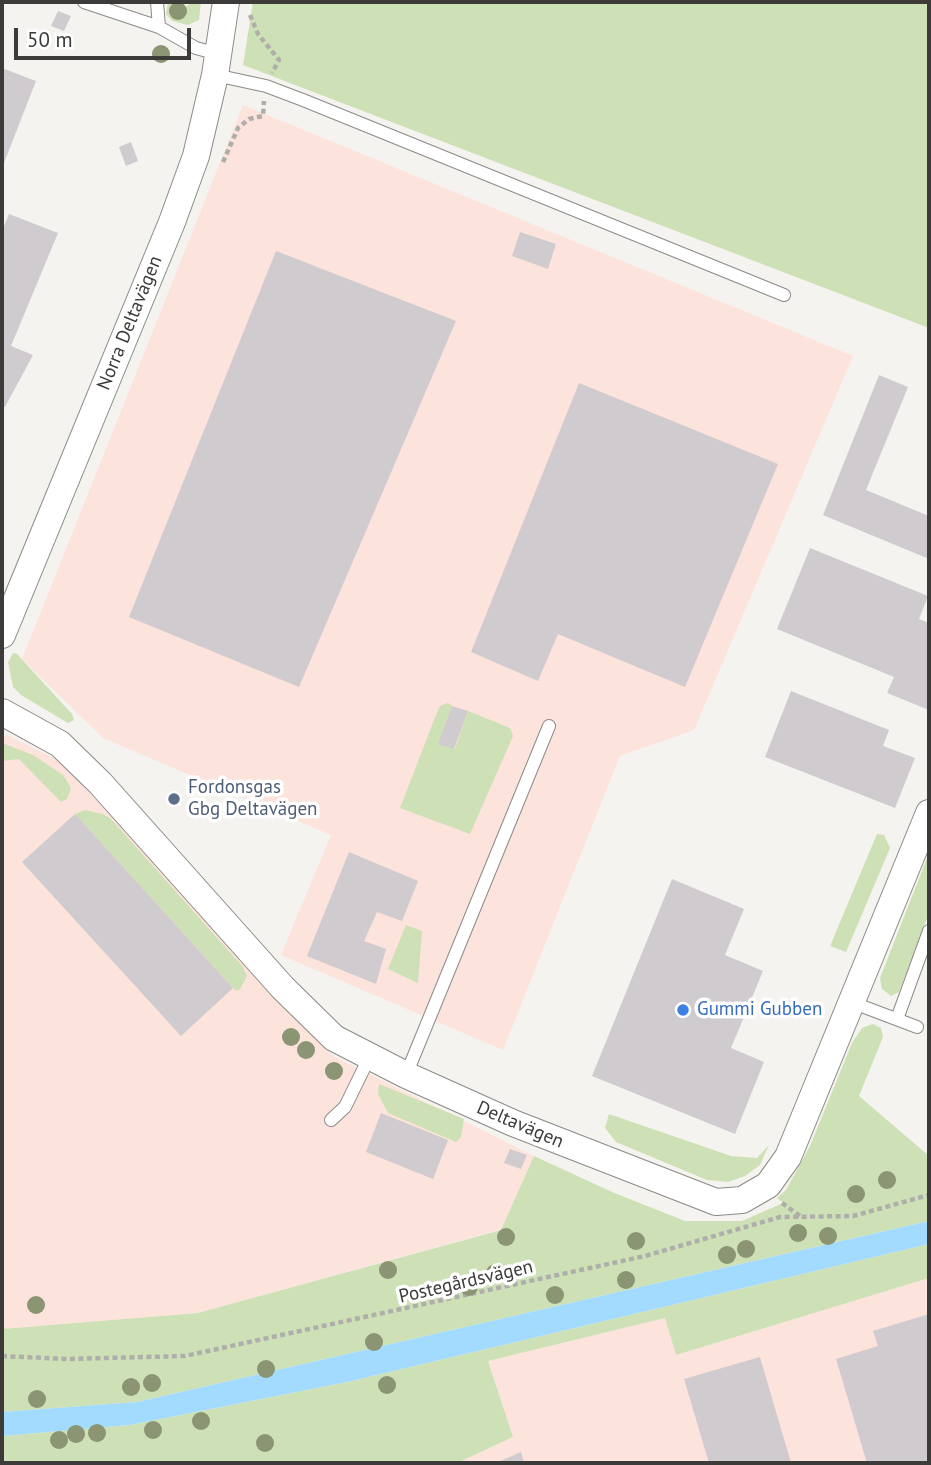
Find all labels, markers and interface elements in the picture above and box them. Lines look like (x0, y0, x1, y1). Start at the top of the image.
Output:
scale bar (18, 14, 194, 58)
text: 50 m (27, 26, 73, 53)
street label: Norra Deltavägen (93, 253, 167, 393)
place label: Fordonsgas Gbg Deltavägen (188, 777, 317, 821)
marker: Fordonsgas Gbg Deltavägen (166, 791, 182, 807)
place label: Gummi Gubben (697, 999, 822, 1021)
marker: Gummi Gubben (675, 1002, 691, 1018)
street label: Deltavägen (473, 1096, 567, 1154)
street label: Postegårdsvägen (397, 1255, 535, 1309)

